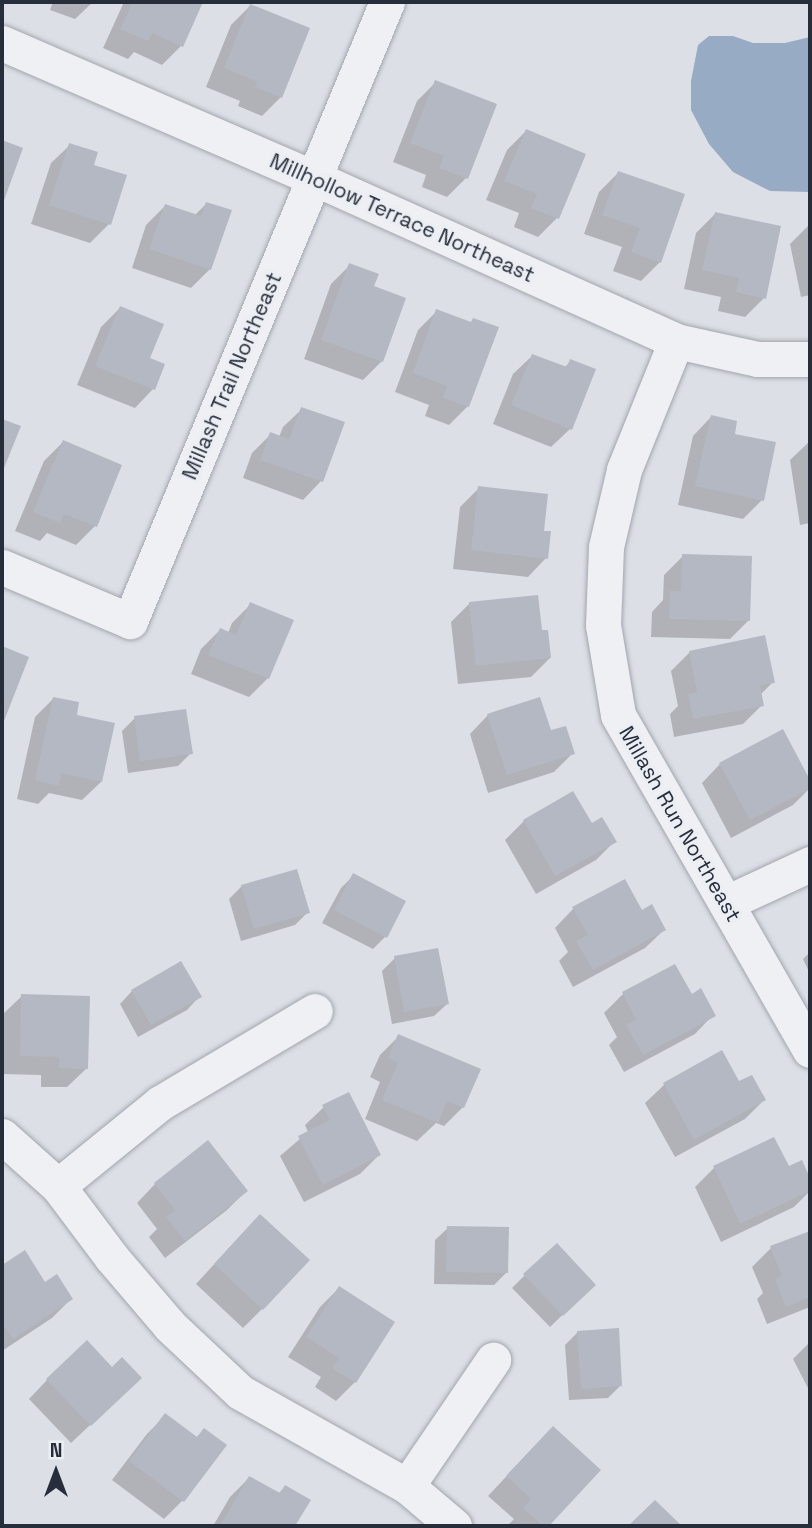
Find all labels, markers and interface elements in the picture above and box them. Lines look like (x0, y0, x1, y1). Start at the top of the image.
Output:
street label: Millhollow Terrace Northeast (266, 148, 538, 288)
street label: Millash Trail Northeast (177, 268, 287, 484)
street label: Millash Run Northeast (614, 722, 746, 926)
north arrow (21, 1437, 91, 1507)
text: N (50, 1438, 62, 1463)

